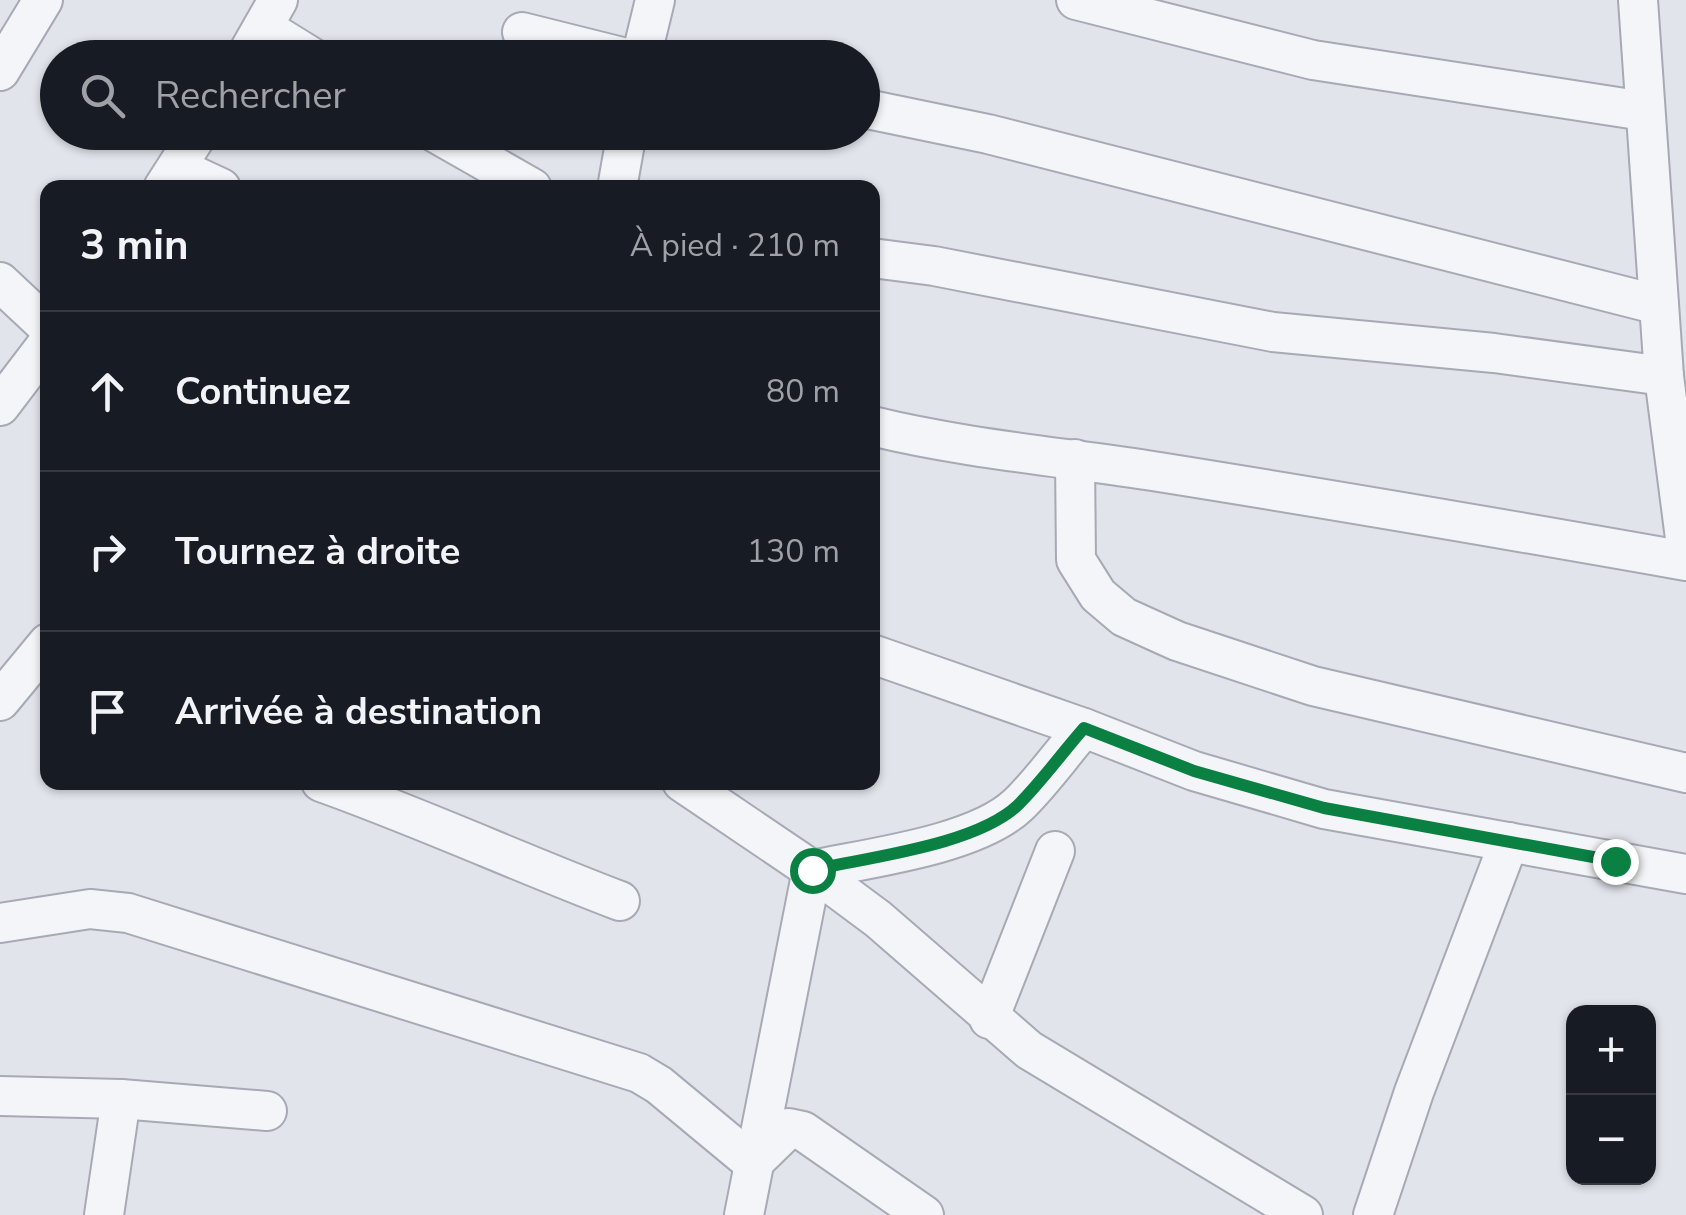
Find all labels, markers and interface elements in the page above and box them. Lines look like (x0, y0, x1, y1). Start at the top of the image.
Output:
search box (40, 40, 880, 150)
icon: search (75, 68, 130, 123)
text: Rechercher (155, 70, 346, 121)
text: 3 min (80, 217, 189, 274)
text: À pied · 210 m (630, 224, 840, 267)
icon: ahead (80, 364, 135, 419)
text: Continuez (175, 366, 350, 417)
text: 80 m (766, 370, 840, 413)
icon: right (80, 524, 135, 579)
text: Tournez à droite (175, 526, 460, 577)
text: 130 m (747, 530, 840, 573)
icon: arrive (80, 684, 135, 739)
text: Arrivée à destination (175, 686, 542, 737)
route end (1593, 839, 1639, 885)
route start (790, 848, 836, 894)
map controls (1566, 1005, 1656, 1185)
button: + (1566, 1005, 1656, 1095)
button: − (1566, 1095, 1656, 1185)

